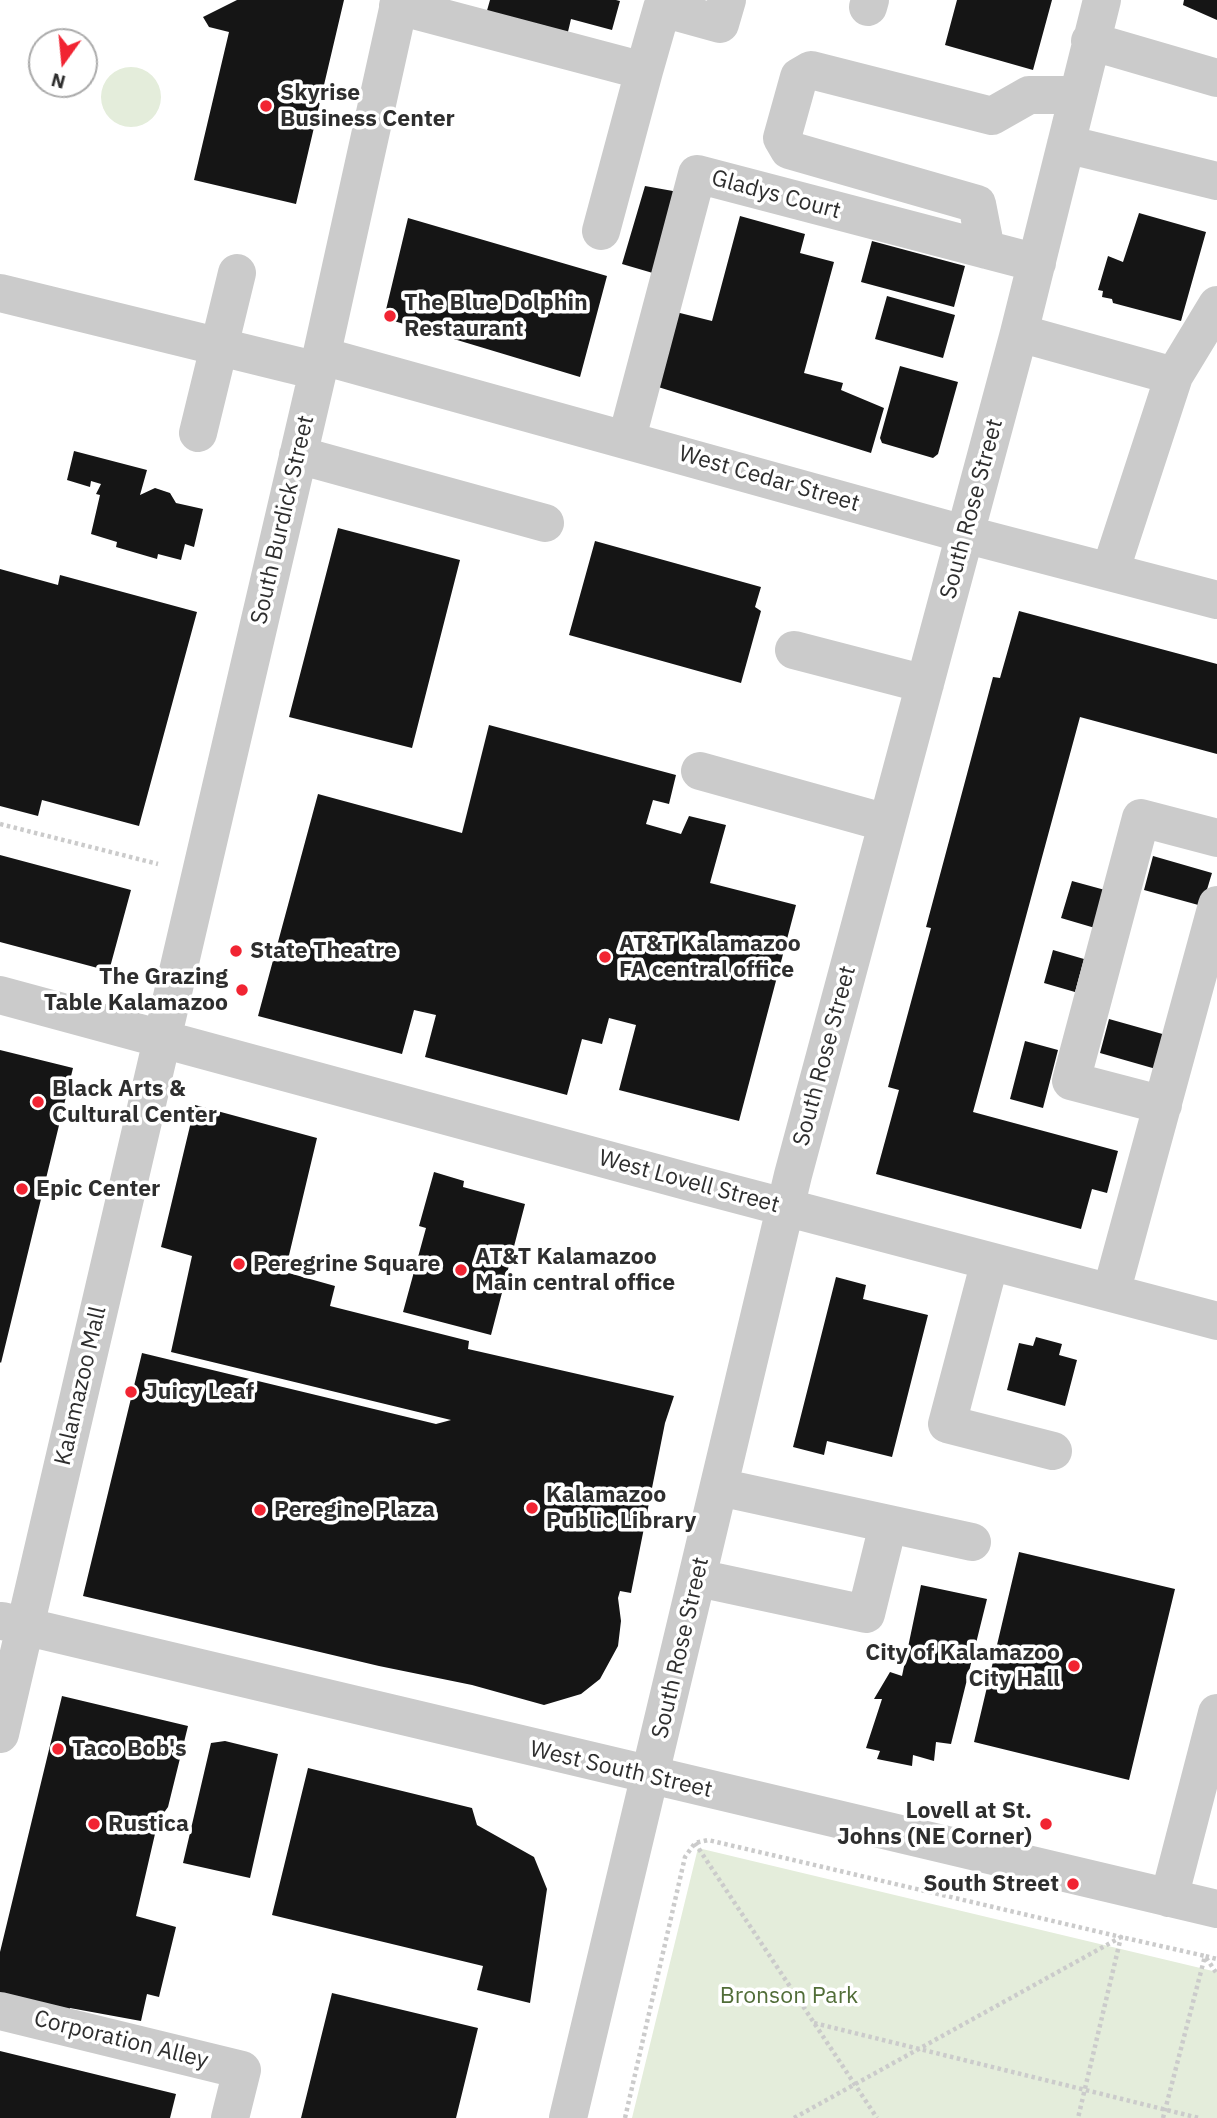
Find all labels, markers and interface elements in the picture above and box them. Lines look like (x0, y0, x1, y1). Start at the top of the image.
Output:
north arrow (28, 28, 98, 98)
text: N (48, 68, 68, 95)
place label: Skyrise Business Center (280, 79, 455, 133)
marker: Skyrise Business Center (258, 98, 274, 114)
street label: Gladys Court (708, 164, 844, 226)
place label: The Blue Dolphin Restaurant (404, 289, 588, 343)
marker: The Blue Dolphin Restaurant (382, 308, 398, 324)
street label: South Burdick Street (246, 413, 320, 627)
street label: South Rose Street (935, 416, 1009, 602)
street label: West Cedar Street (675, 440, 863, 518)
place label: AT&T Kalamazoo FA central office (619, 930, 801, 984)
place label: State Theatre (250, 937, 397, 965)
marker: State Theatre (228, 943, 244, 959)
marker: AT&T Kalamazoo FA central office (597, 949, 613, 965)
place label: The Grazing Table Kalamazoo (44, 963, 228, 1017)
street label: South Rose Street (788, 963, 862, 1149)
marker: The Grazing Table Kalamazoo (234, 982, 250, 998)
place label: Black Arts & Cultural Center (52, 1075, 217, 1129)
marker: Black Arts & Cultural Center (30, 1094, 46, 1110)
street label: West Lovell Street (596, 1145, 782, 1219)
place label: Epic Center (36, 1175, 160, 1203)
marker: Epic Center (14, 1181, 30, 1197)
place label: AT&T Kalamazoo Main central office (475, 1243, 675, 1297)
place label: Peregrine Square (253, 1250, 441, 1278)
marker: Peregrine Square (231, 1256, 247, 1272)
marker: AT&T Kalamazoo Main central office (453, 1262, 469, 1278)
street label: Kalamazoo Mall (49, 1304, 113, 1468)
place label: Juicy Leaf (145, 1378, 254, 1406)
marker: Juicy Leaf (123, 1384, 139, 1400)
place label: Kalamazoo Public Library (546, 1481, 696, 1535)
place label: Peregine Plaza (274, 1496, 435, 1524)
marker: Kalamazoo Public Library (524, 1500, 540, 1516)
marker: Peregine Plaza (252, 1502, 268, 1518)
street label: South Rose Street (647, 1555, 715, 1741)
place label: City of Kalamazoo City Hall (865, 1639, 1060, 1693)
marker: City of Kalamazoo City Hall (1066, 1658, 1082, 1674)
place label: Taco Bob's (72, 1735, 187, 1763)
street label: West South Street (527, 1736, 715, 1804)
marker: Taco Bob's (50, 1741, 66, 1757)
place label: Lovell at St. Johns (NE Corner) (837, 1797, 1032, 1851)
place label: Rustica (108, 1810, 189, 1838)
marker: Rustica (86, 1816, 102, 1832)
marker: Lovell at St. Johns (NE Corner) (1038, 1816, 1054, 1832)
place label: South Street (923, 1870, 1059, 1898)
marker: South Street (1065, 1876, 1081, 1892)
park label: Bronson Park (720, 1982, 858, 2010)
street label: Corporation Alley (31, 2005, 211, 2075)

